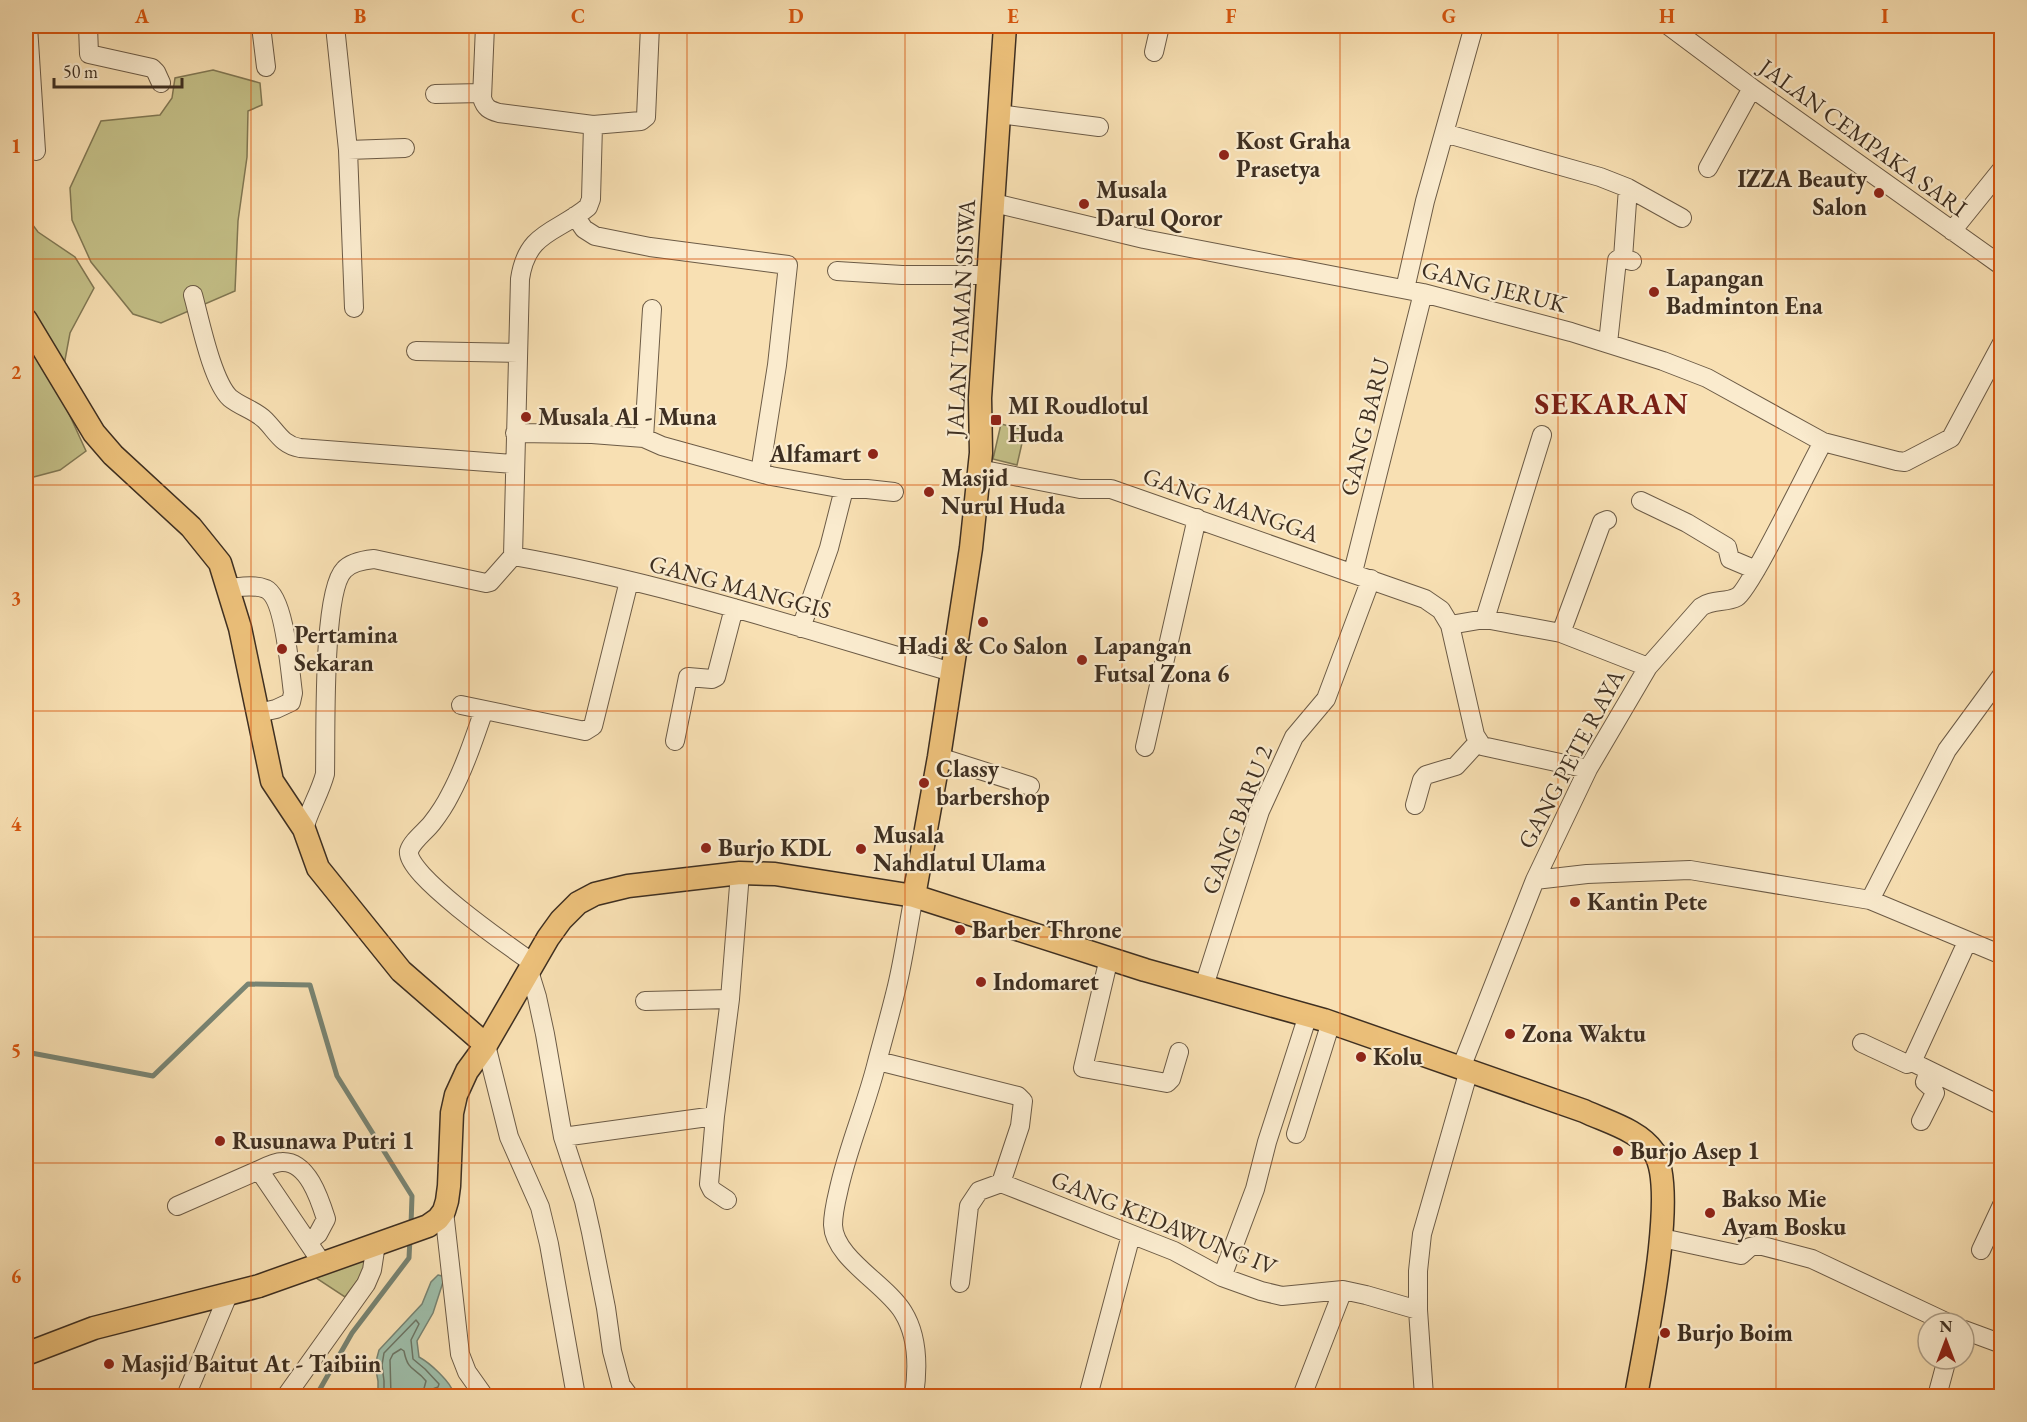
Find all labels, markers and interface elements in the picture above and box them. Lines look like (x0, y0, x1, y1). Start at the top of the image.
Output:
text: A (134, 3, 150, 29)
text: B (354, 3, 366, 29)
text: C (571, 3, 585, 29)
text: D (788, 3, 804, 29)
text: E (1007, 3, 1019, 29)
text: F (1226, 3, 1237, 29)
text: G (1442, 3, 1456, 29)
text: H (1659, 3, 1675, 29)
text: I (1881, 3, 1889, 29)
street label: JALAN CEMPAKA SARI (1751, 50, 1973, 224)
scale bar (54, 51, 182, 89)
text: 50 m (63, 60, 98, 83)
place label: Kost Graha Prasetya (1236, 125, 1351, 185)
text: 1 (11, 133, 21, 159)
marker: Kost Graha Prasetya (1217, 148, 1231, 162)
place label: IZZA Beauty Salon (1737, 163, 1867, 222)
place label: Musala Darul Qoror (1096, 174, 1223, 233)
marker: IZZA Beauty Salon (1872, 186, 1886, 200)
marker: Musala Darul Qoror (1077, 197, 1091, 211)
street label: JALAN TAMAN SISWA (939, 198, 982, 440)
street label: GANG JERUK (1418, 254, 1570, 320)
place label: Lapangan Badminton Ena (1666, 262, 1823, 321)
marker: Lapangan Badminton Ena (1647, 285, 1661, 299)
street label: GANG BARU (1332, 354, 1397, 499)
text: 2 (11, 359, 22, 385)
district label: SEKARAN (1534, 384, 1690, 423)
place label: MI Roudlotul Huda (1008, 390, 1149, 449)
place label: Musala Al - Muna (538, 401, 717, 432)
marker: Musala Al - Muna (519, 410, 533, 424)
marker: MI Roudlotul Huda (989, 413, 1003, 427)
place label: Alfamart (768, 438, 861, 469)
marker: Alfamart (866, 447, 880, 461)
street label: GANG MANGGA (1139, 460, 1324, 549)
place label: Masjid Nurul Huda (941, 462, 1066, 521)
marker: Masjid Nurul Huda (922, 485, 936, 499)
street label: GANG MANGGIS (646, 547, 834, 626)
text: 3 (11, 585, 21, 611)
marker: Hadi & Co Salon (976, 615, 990, 629)
place label: Pertamina Sekaran (294, 619, 398, 678)
place label: Hadi & Co Salon (898, 630, 1068, 661)
place label: Lapangan Futsal Zona 6 (1094, 630, 1230, 689)
marker: Pertamina Sekaran (275, 642, 289, 656)
marker: Lapangan Futsal Zona 6 (1075, 653, 1089, 667)
street label: GANG PETE RAYA (1510, 663, 1631, 854)
street label: GANG BARU 2 (1194, 740, 1279, 899)
place label: Classy barbershop (936, 753, 1050, 812)
marker: Classy barbershop (917, 776, 931, 790)
text: 4 (11, 811, 22, 837)
place label: Musala Nahdlatul Ulama (873, 819, 1046, 878)
place label: Burjo KDL (718, 832, 831, 864)
marker: Burjo KDL (699, 841, 713, 855)
marker: Musala Nahdlatul Ulama (854, 842, 868, 856)
place label: Kantin Pete (1587, 886, 1707, 917)
marker: Kantin Pete (1568, 895, 1582, 909)
place label: Barber Throne (972, 914, 1122, 945)
marker: Barber Throne (953, 923, 967, 937)
place label: Indomaret (993, 966, 1099, 997)
marker: Indomaret (974, 975, 988, 989)
place label: Zona Waktu (1522, 1018, 1647, 1049)
marker: Zona Waktu (1503, 1027, 1517, 1041)
text: 5 (11, 1037, 21, 1063)
place label: Kolu (1373, 1041, 1423, 1072)
marker: Kolu (1354, 1050, 1368, 1064)
place label: Rusunawa Putri 1 (232, 1125, 414, 1156)
marker: Rusunawa Putri 1 (213, 1134, 227, 1148)
place label: Burjo Asep 1 (1630, 1135, 1760, 1167)
marker: Burjo Asep 1 (1611, 1144, 1625, 1158)
street label: GANG KEDAWUNG IV (1047, 1163, 1283, 1282)
place label: Bakso Mie Ayam Bosku (1721, 1183, 1847, 1243)
marker: Bakso Mie Ayam Bosku (1703, 1206, 1717, 1220)
text: 6 (11, 1263, 22, 1289)
north arrow (1916, 1311, 1976, 1371)
text: N (1940, 1316, 1953, 1337)
place label: Burjo Boim (1677, 1317, 1793, 1349)
marker: Burjo Boim (1658, 1326, 1672, 1340)
place label: Masjid Baitut At - Taibiin (121, 1348, 382, 1380)
marker: Masjid Baitut At - Taibiin (102, 1357, 116, 1371)

